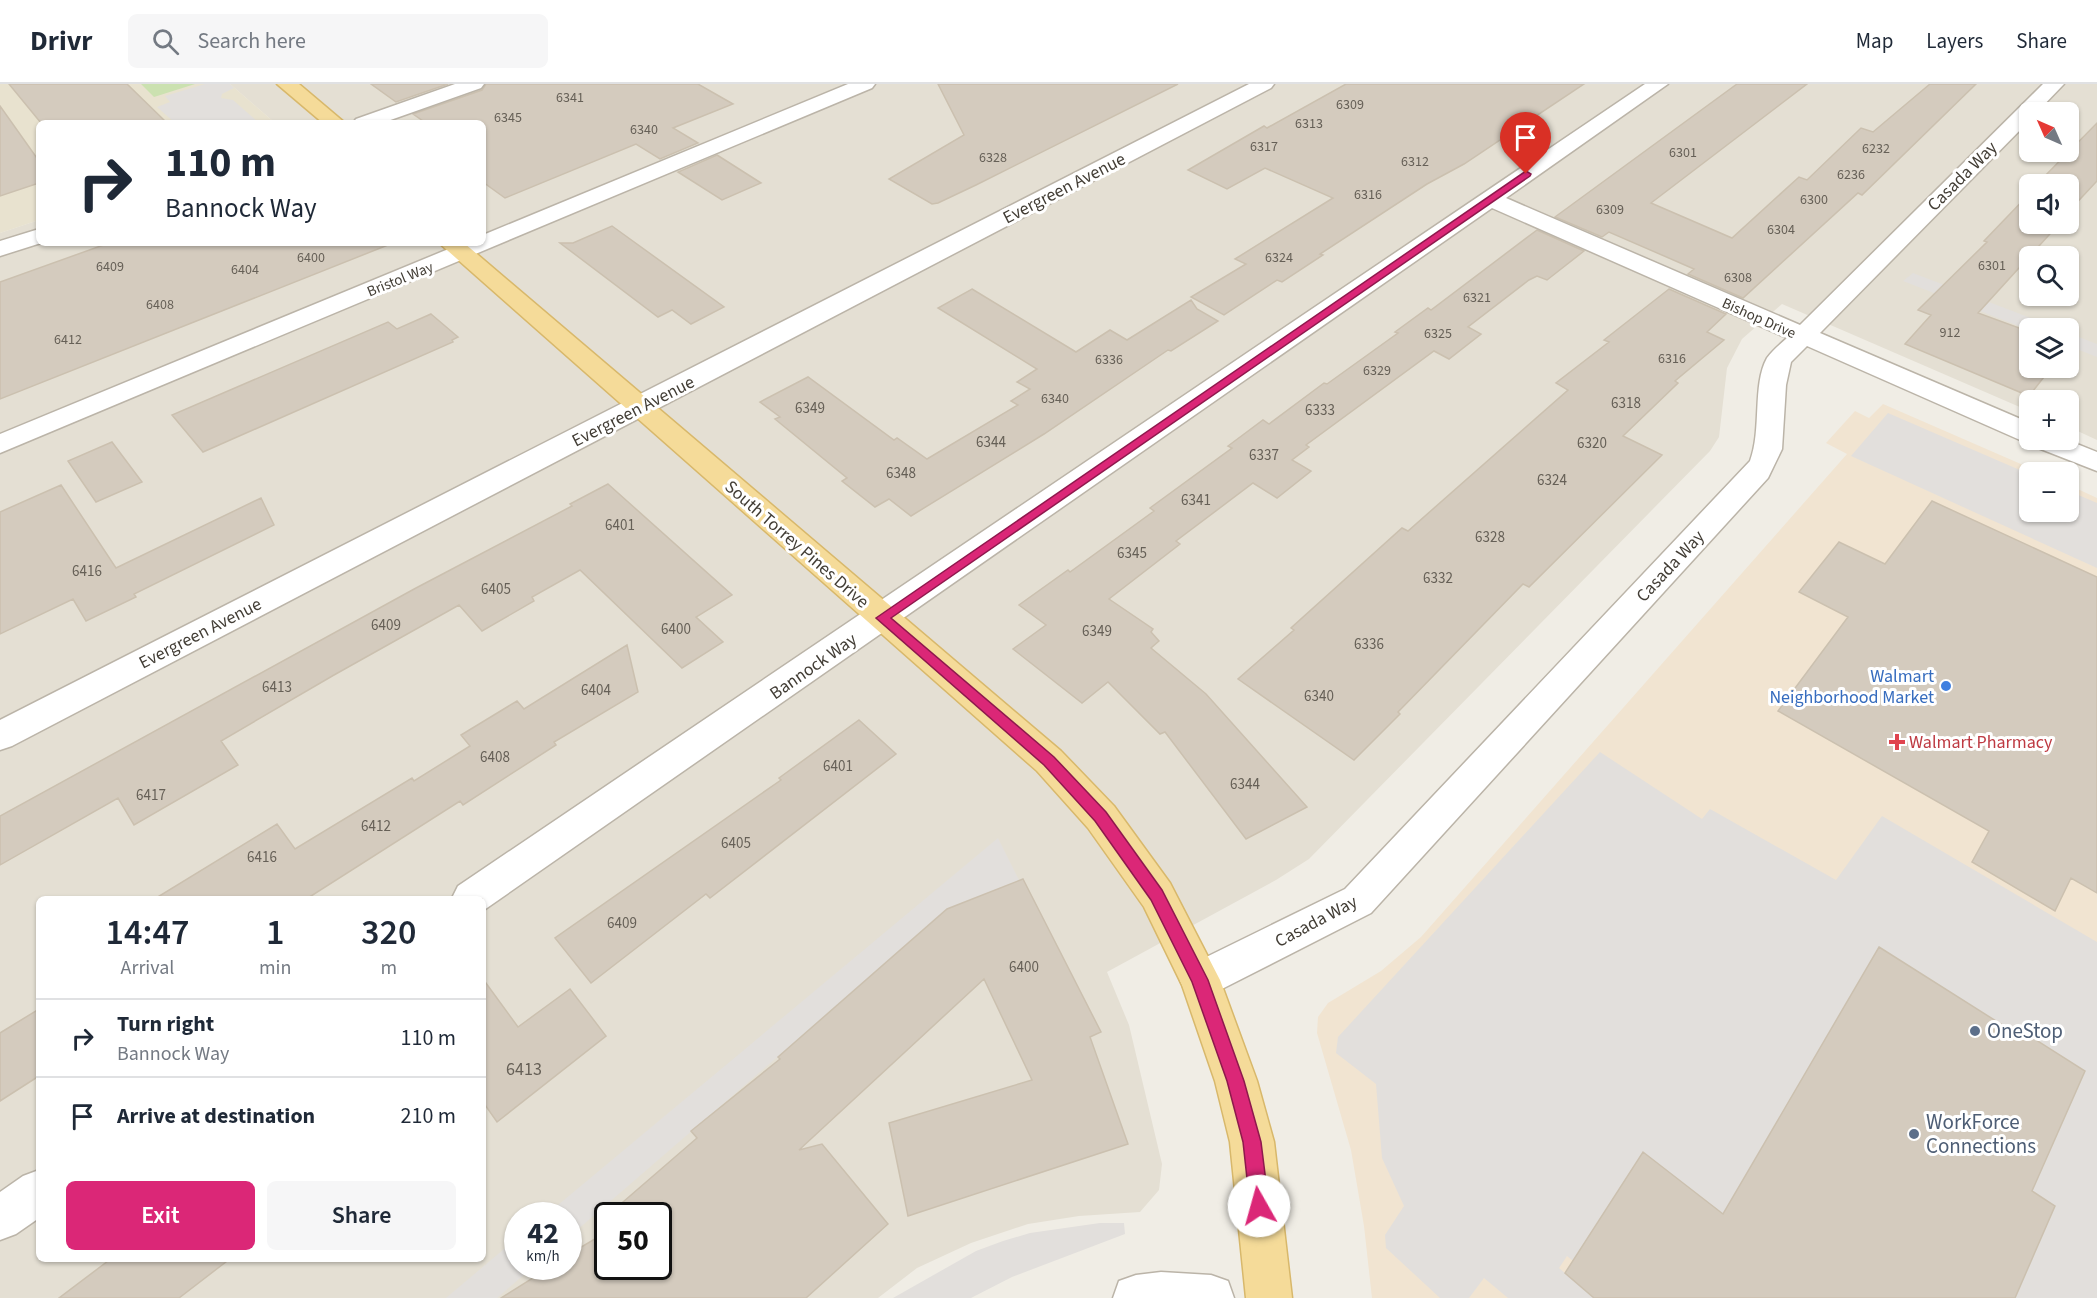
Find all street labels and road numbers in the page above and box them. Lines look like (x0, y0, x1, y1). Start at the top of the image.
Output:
street label: Casada Way (1922, 135, 2003, 217)
street label: Evergreen Avenue (999, 147, 1130, 230)
street label: Bristol Way (364, 257, 436, 302)
street label: Bishop Drive (1718, 293, 1799, 344)
street label: Evergreen Avenue (568, 370, 699, 453)
street label: South Torrey Pines Drive (719, 475, 874, 614)
street label: Casada Way (1631, 524, 1711, 608)
street label: Evergreen Avenue (135, 592, 266, 675)
street label: Bannock Way (765, 627, 862, 706)
street label: Casada Way (1271, 889, 1362, 954)

